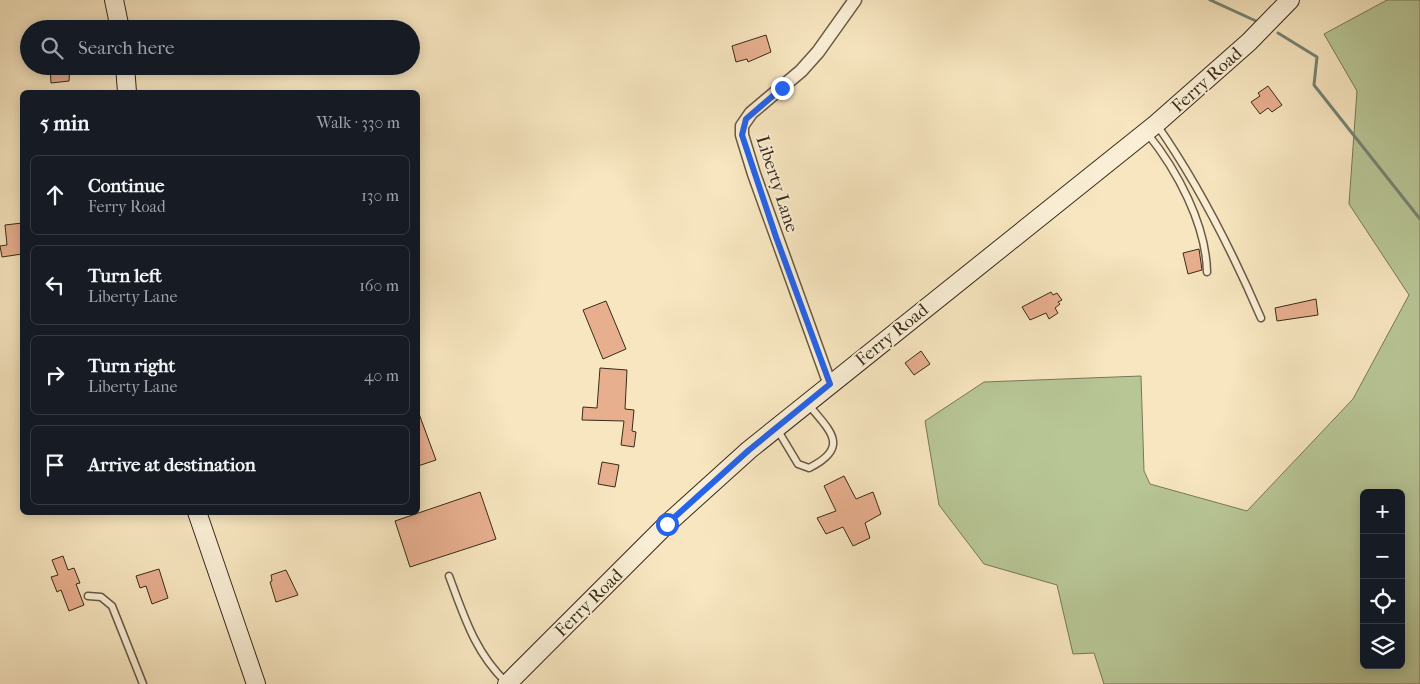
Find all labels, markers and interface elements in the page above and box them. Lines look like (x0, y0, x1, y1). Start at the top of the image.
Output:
search box (20, 20, 420, 75)
icon: search (38, 34, 66, 62)
text: Search here (78, 37, 174, 59)
street label: Ferry Road (1168, 43, 1247, 117)
route end (771, 77, 794, 100)
text: 5 min (40, 111, 89, 135)
text: Walk · 330 m (317, 113, 400, 132)
street label: Liberty Lane (751, 133, 803, 235)
text: Continue (88, 175, 164, 197)
icon: ahead (41, 181, 69, 209)
text: 130 m (361, 186, 399, 205)
text: Ferry Road (88, 197, 166, 216)
text: Turn left (88, 265, 162, 287)
icon: left (41, 271, 69, 299)
text: 160 m (359, 276, 399, 295)
text: Liberty Lane (88, 287, 177, 306)
street label: Ferry Road (851, 299, 933, 371)
text: Turn right (88, 355, 175, 377)
icon: right (41, 361, 69, 389)
text: 40 m (364, 366, 399, 385)
text: Liberty Lane (88, 377, 177, 396)
icon: arrive (41, 451, 69, 479)
text: Arrive at destination (88, 454, 256, 476)
map controls (1360, 489, 1405, 669)
button: + (1360, 489, 1405, 534)
route start (656, 513, 679, 536)
button: − (1360, 534, 1405, 579)
street label: Ferry Road (551, 565, 627, 641)
button: locate (1360, 579, 1405, 624)
button: layers (1360, 624, 1405, 669)

